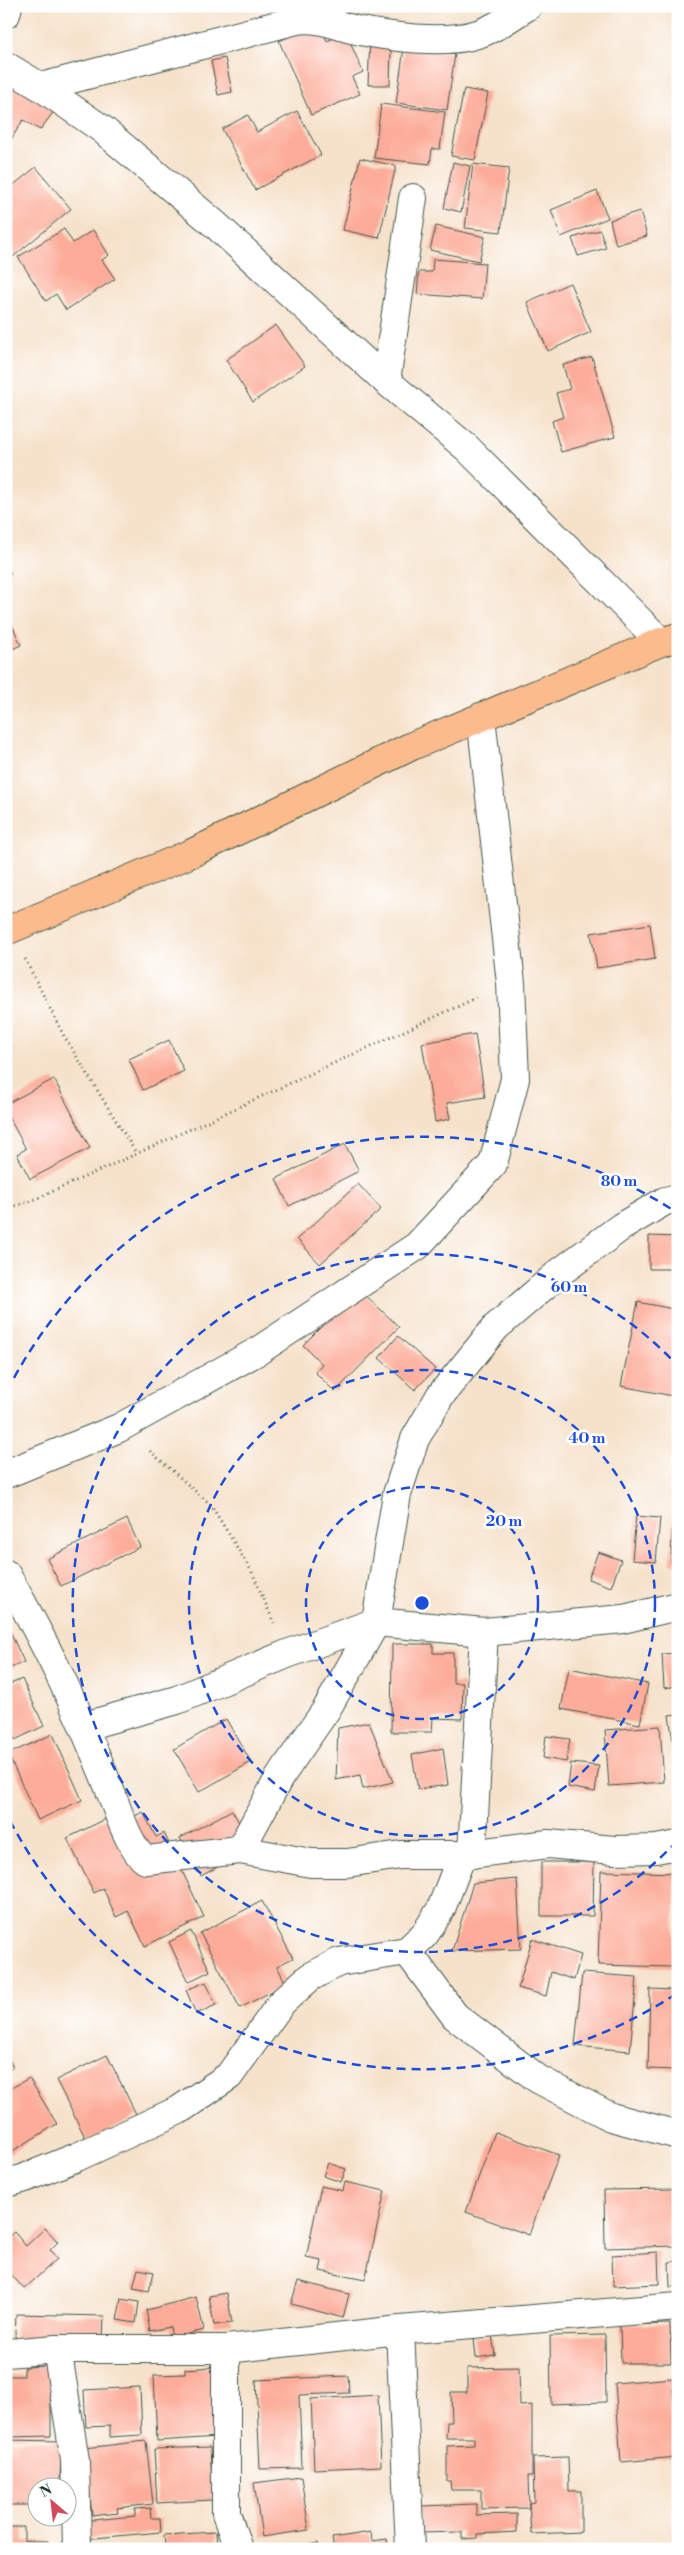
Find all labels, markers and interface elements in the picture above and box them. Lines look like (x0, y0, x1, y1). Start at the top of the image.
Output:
text: 80 m (601, 1172, 638, 1191)
text: 60 m (551, 1278, 588, 1297)
text: 40 m (568, 1429, 606, 1448)
text: 20 m (486, 1512, 523, 1531)
centre of rings (413, 1594, 431, 1612)
north arrow (28, 2478, 78, 2528)
text: N (37, 2481, 55, 2502)

